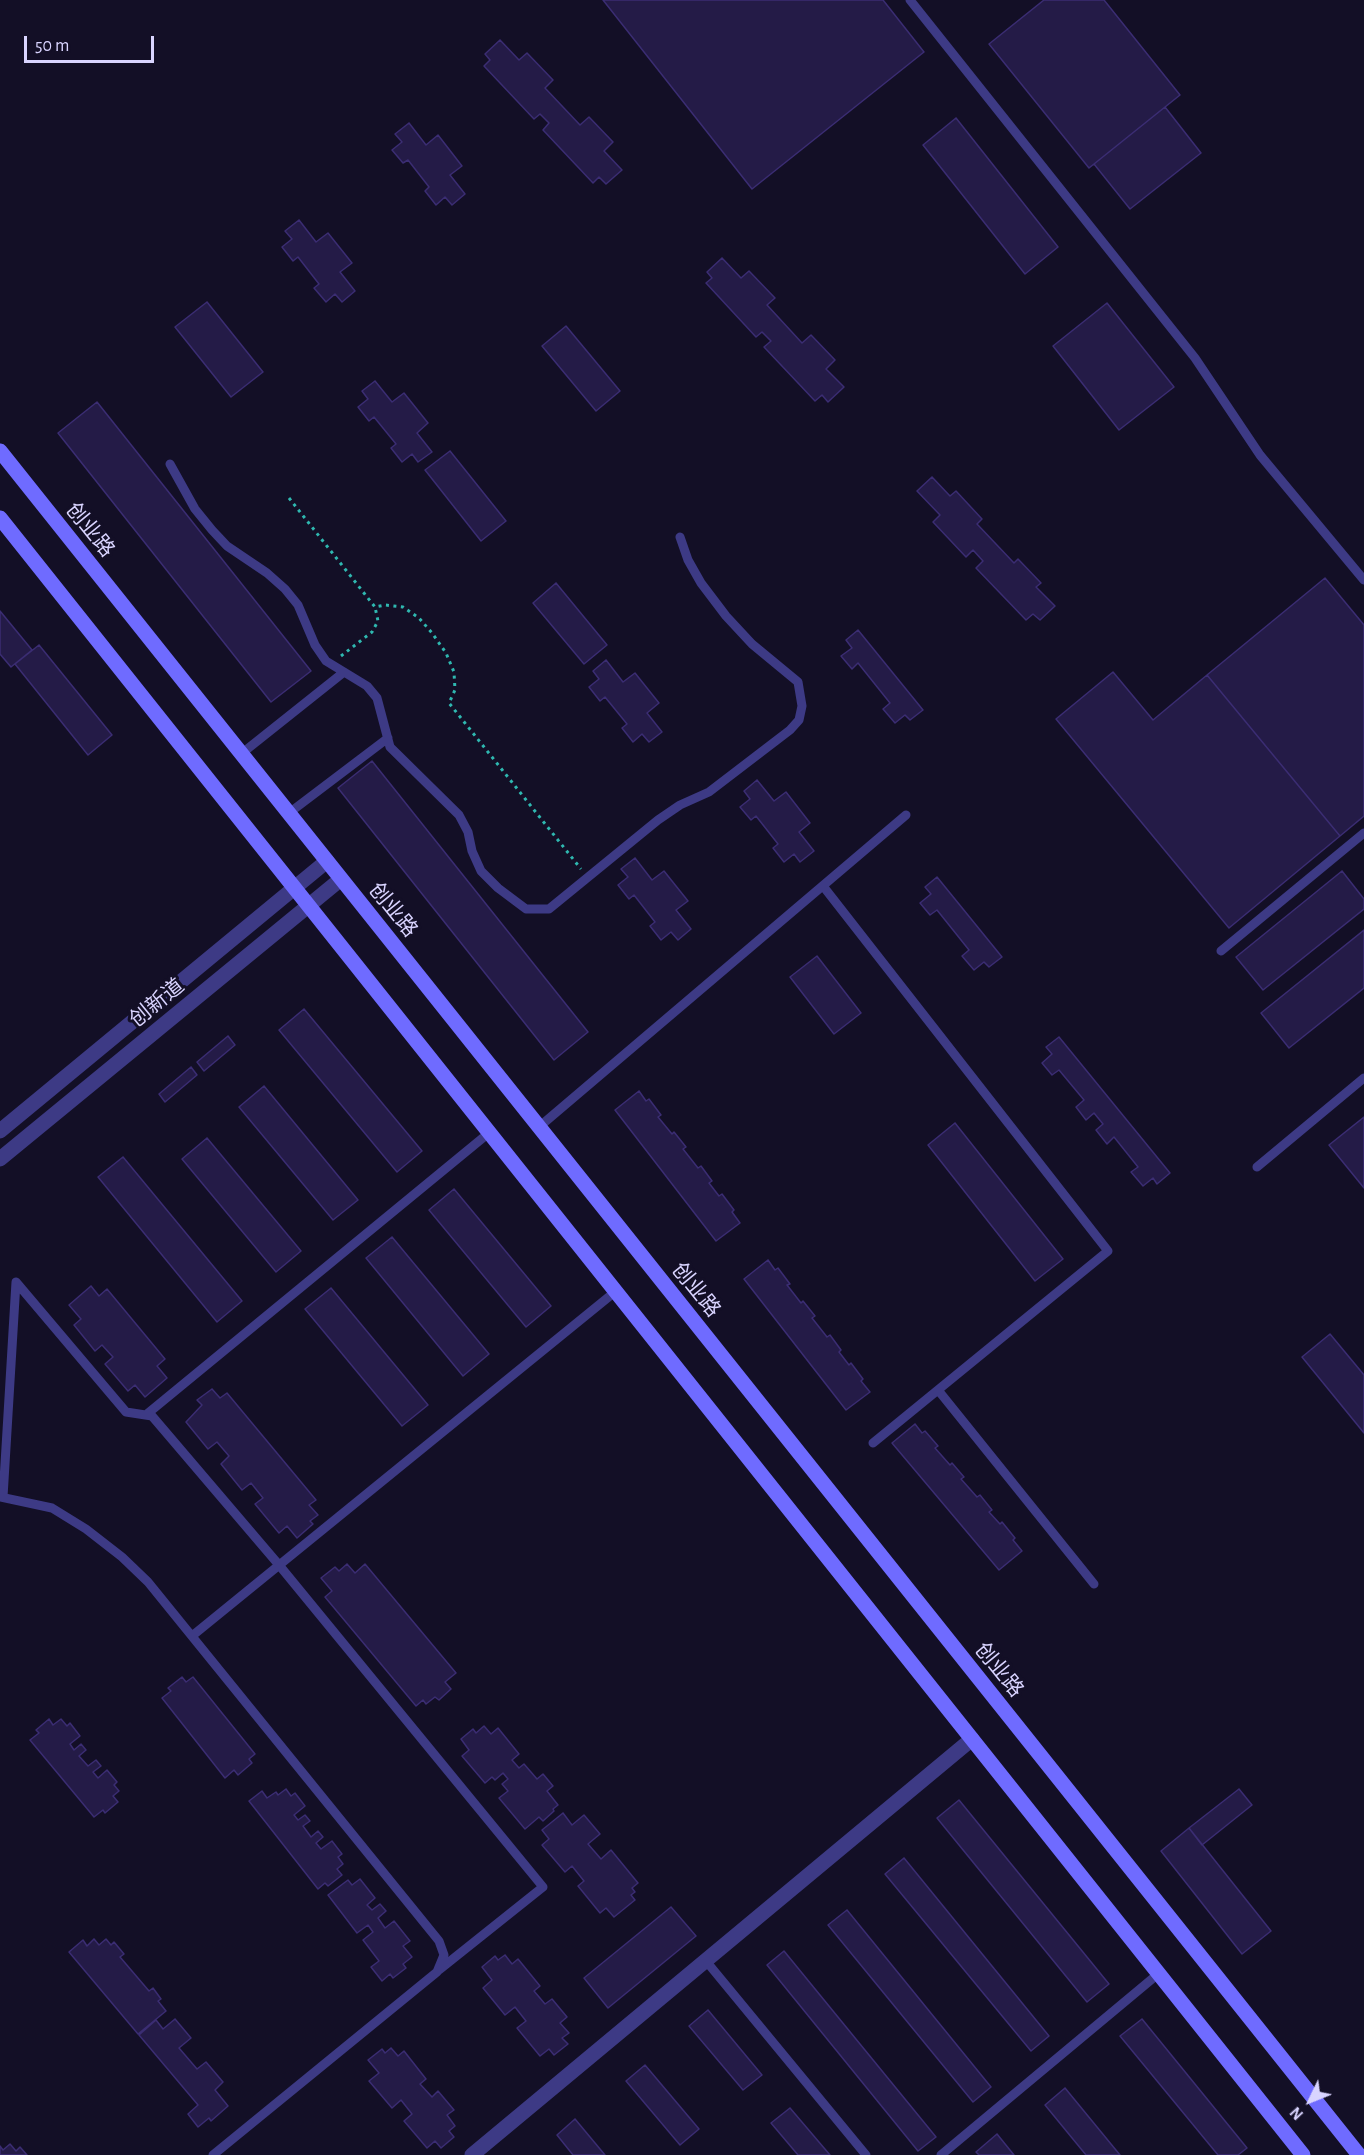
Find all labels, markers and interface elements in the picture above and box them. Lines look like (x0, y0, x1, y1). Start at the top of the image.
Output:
scale bar (27, 24, 158, 62)
text: 50 m (35, 37, 69, 55)
street label: 创业路 (60, 498, 120, 562)
street label: 创业路 (363, 878, 423, 942)
street label: 创新道 (125, 973, 189, 1033)
street label: 创业路 (666, 1258, 726, 1322)
street label: 创业路 (969, 1638, 1029, 1702)
north arrow (1280, 2071, 1340, 2131)
text: N (1287, 2104, 1306, 2123)

